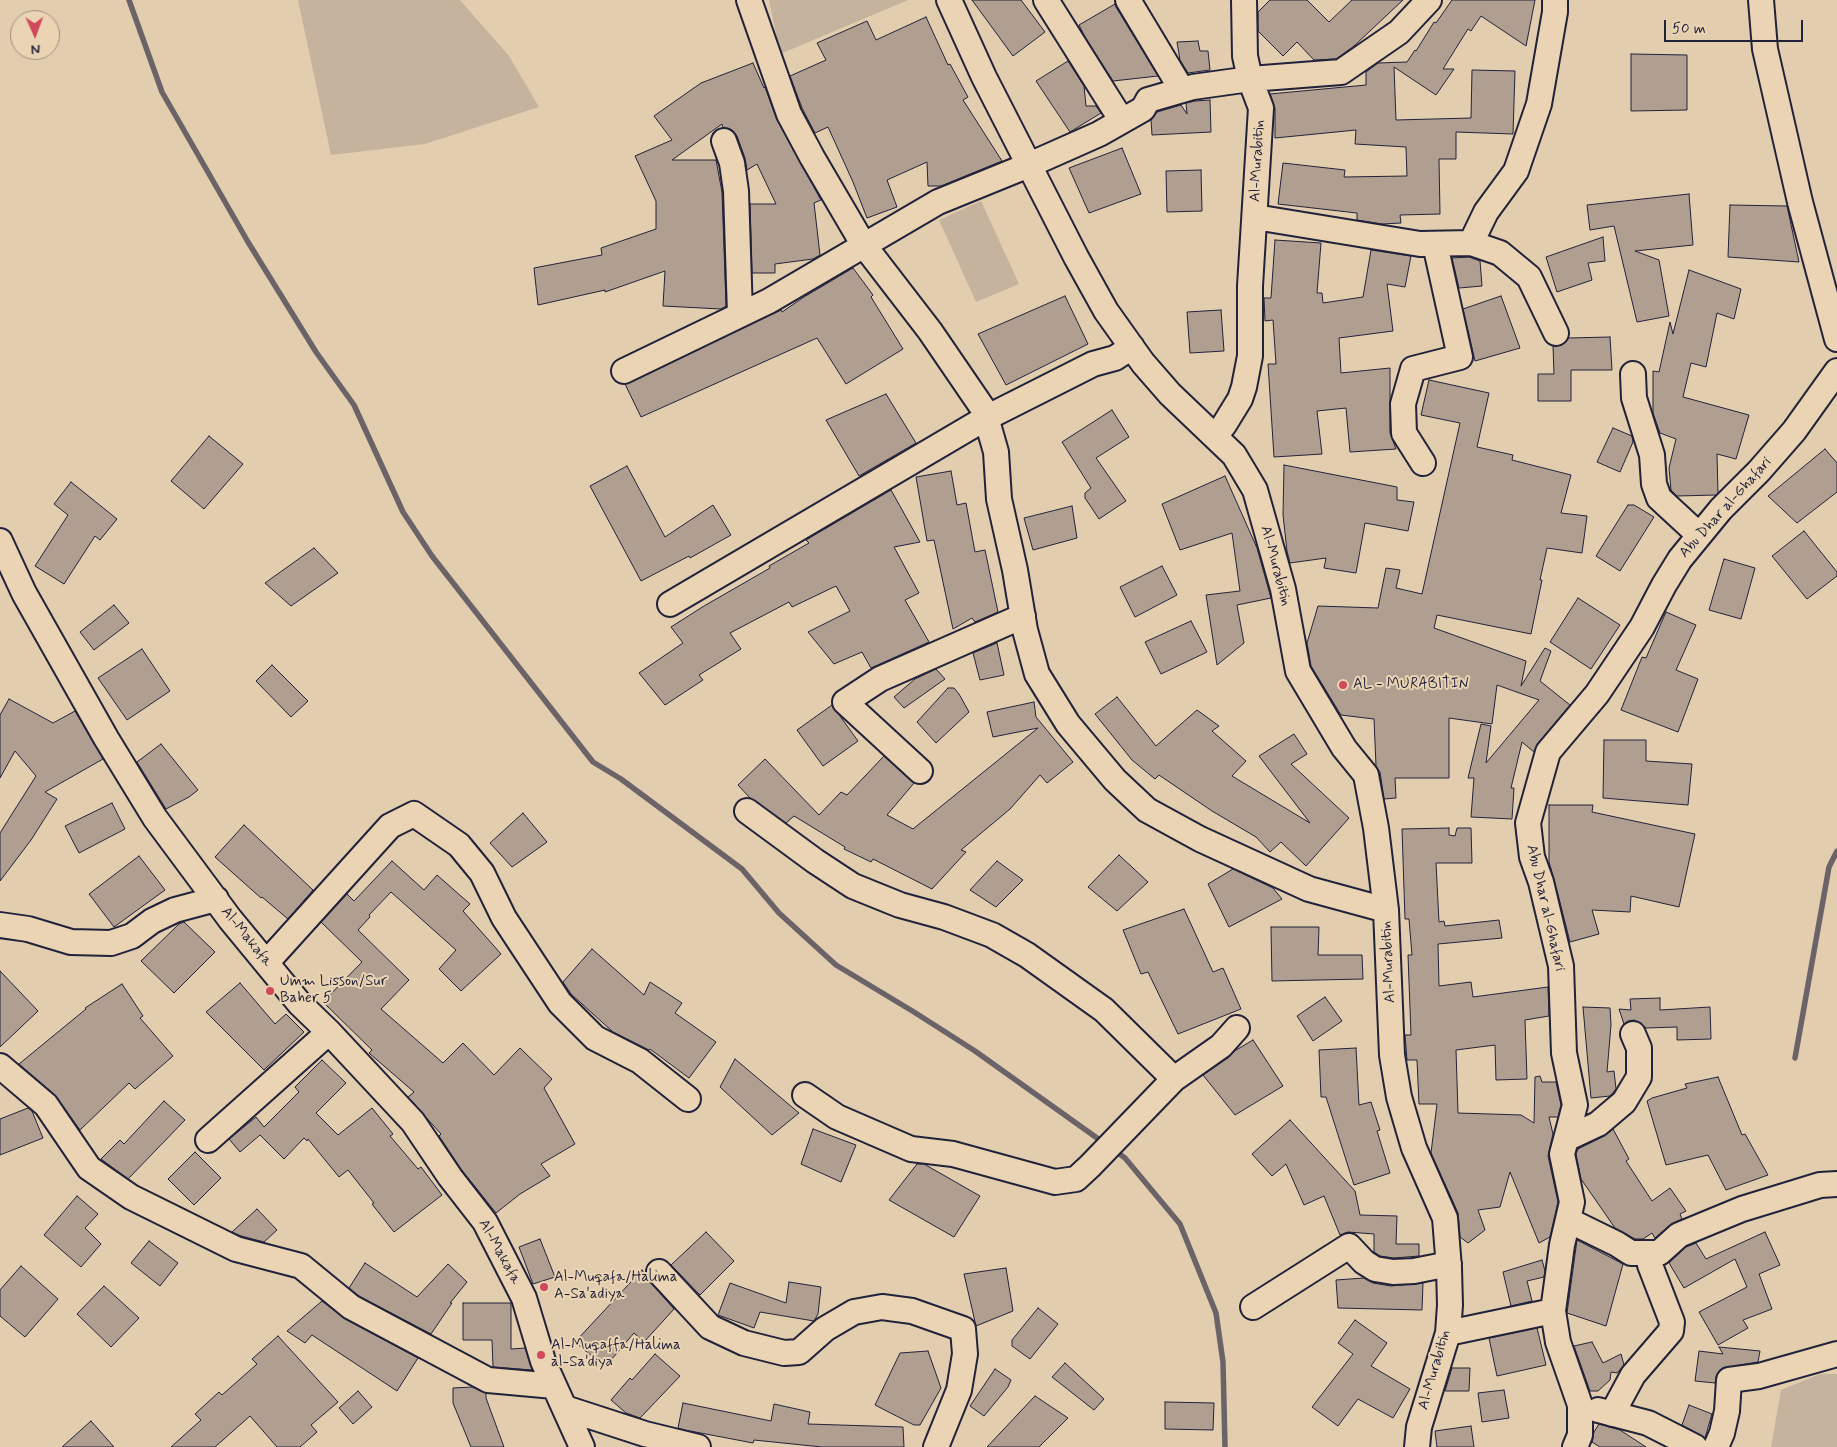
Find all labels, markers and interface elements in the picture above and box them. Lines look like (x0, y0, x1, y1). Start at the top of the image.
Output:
north arrow (10, 10, 60, 60)
scale bar (1667, 10, 1806, 42)
text: 50 m (1672, 19, 1706, 39)
text: N (31, 40, 40, 58)
street label: Al-Murabitin (1247, 119, 1269, 203)
street label: Abu Dhar al-Ghafari (1676, 454, 1776, 562)
street label: Al-Murabitin (1256, 524, 1294, 608)
place label: AL - MURABITIN (1353, 676, 1469, 694)
marker: AL - MURABITIN (1337, 679, 1349, 691)
street label: Abu Dhar al-Ghafari (1522, 843, 1568, 973)
street label: Al-Makafa (216, 903, 276, 971)
street label: Al-Murabitin (1378, 920, 1400, 1004)
place label: Umm Lisson/Sur Baher 5 (280, 973, 387, 1008)
marker: Umm Lisson/Sur Baher 5 (264, 985, 276, 997)
street label: Al-Makafa (474, 1216, 524, 1288)
place label: Al-Muqafa/Halima A-Sa'adiya (554, 1269, 677, 1304)
marker: Al-Muqafa/Halima A-Sa'adiya (538, 1281, 550, 1293)
street label: Al-Murabitin (1415, 1328, 1455, 1412)
place label: Al-Muqaffa/Halima al-Sa'diya (551, 1337, 681, 1372)
marker: Al-Muqaffa/Halima al-Sa'diya (535, 1349, 547, 1361)

